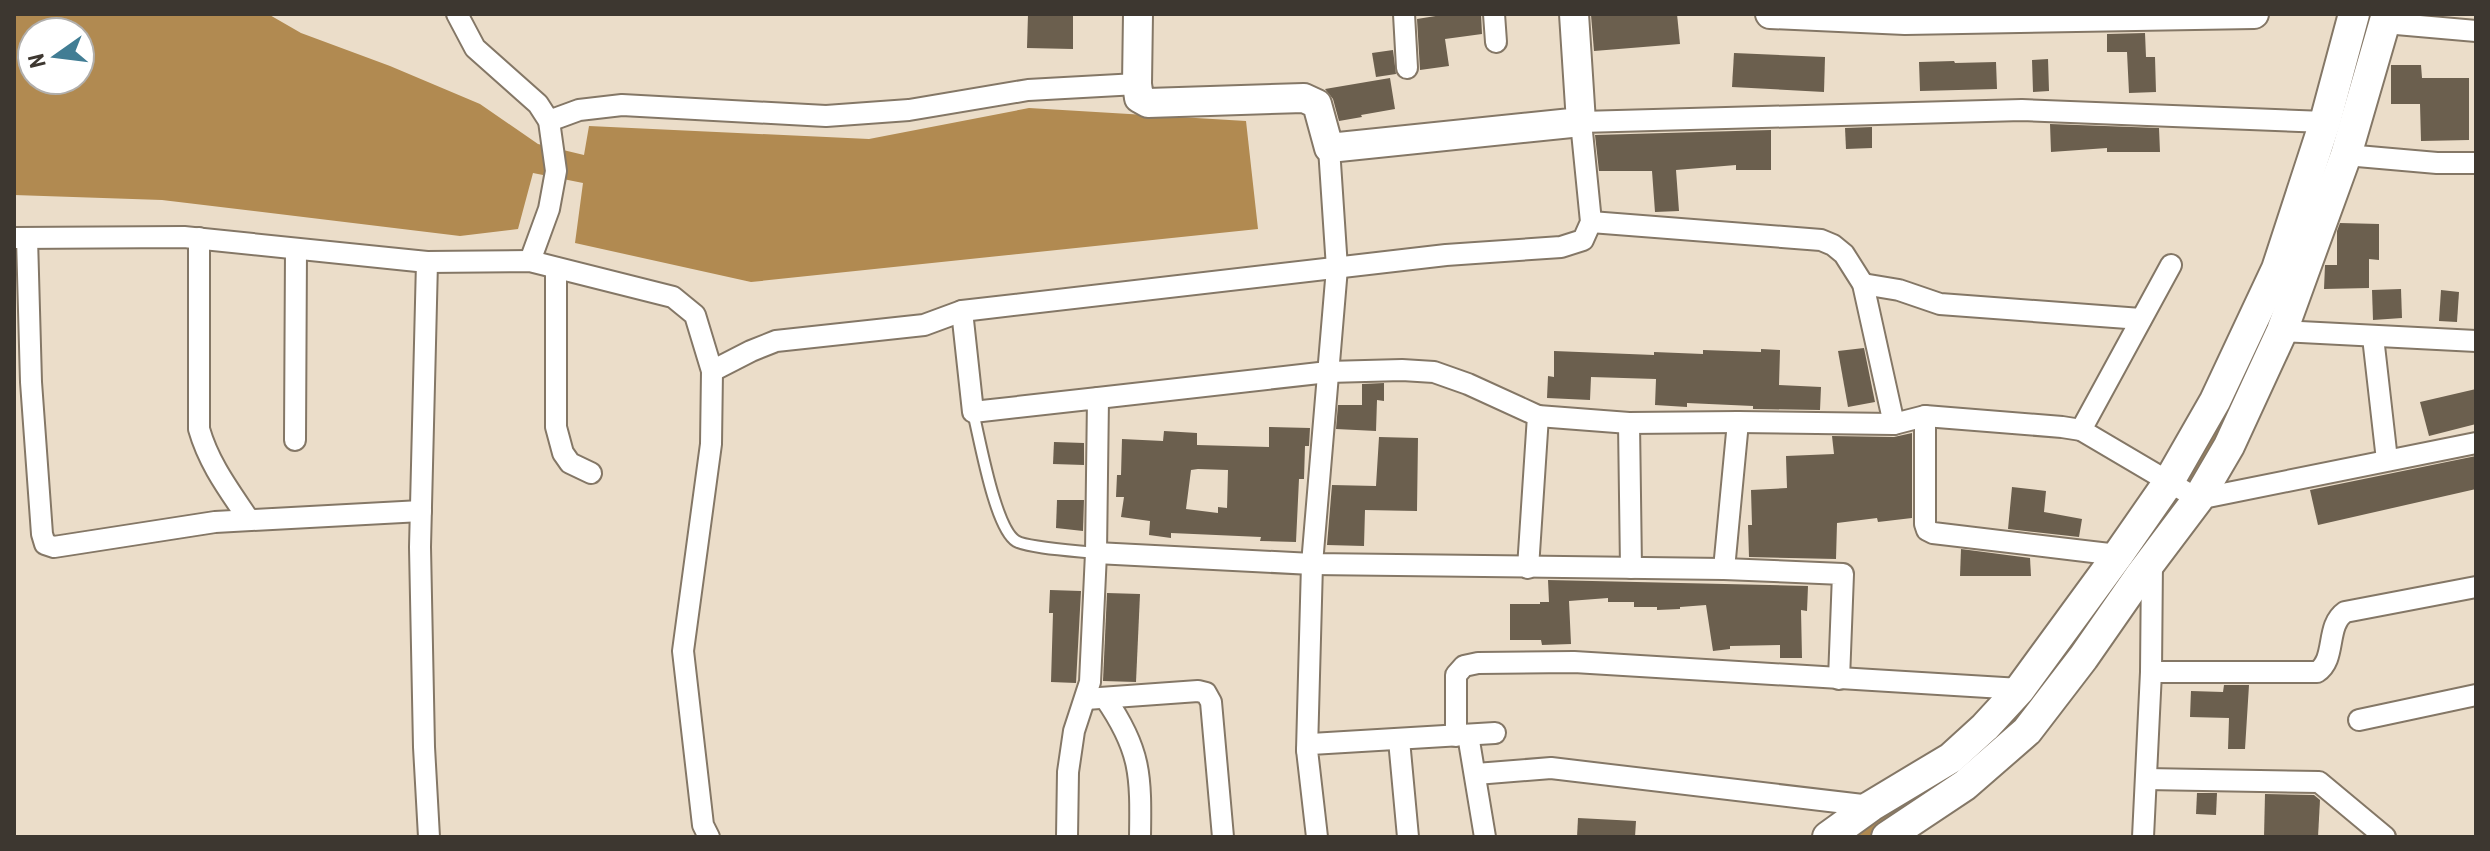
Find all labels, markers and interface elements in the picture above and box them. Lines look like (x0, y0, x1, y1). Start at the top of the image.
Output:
north arrow (16, 16, 96, 96)
text: N (23, 51, 51, 70)

